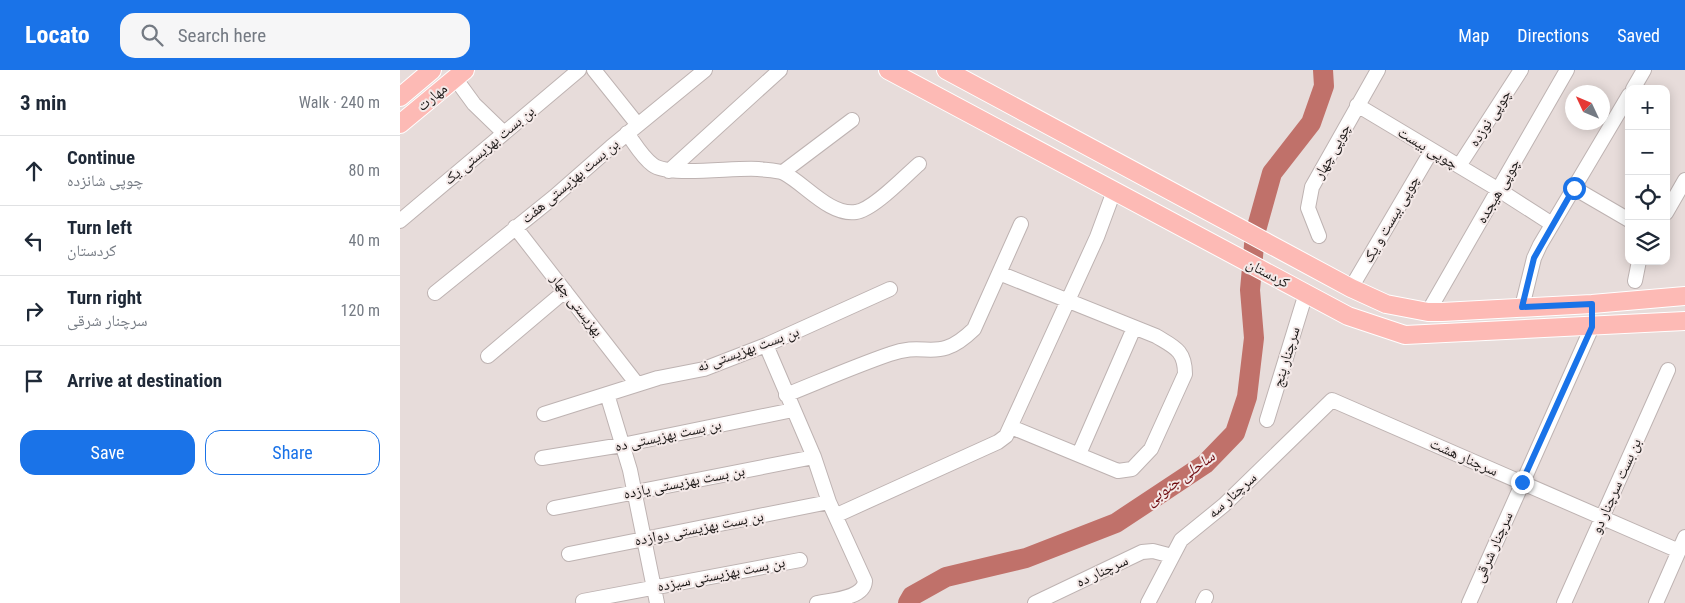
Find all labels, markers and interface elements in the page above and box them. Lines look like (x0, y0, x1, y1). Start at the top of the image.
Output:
search box (120, 13, 470, 58)
text: Locato (25, 21, 90, 49)
icon: search (138, 21, 166, 49)
text: Search here (178, 24, 266, 47)
text: Map (1458, 25, 1489, 46)
text: Directions (1517, 25, 1589, 46)
text: Saved (1617, 25, 1660, 46)
street label: مهارت (413, 79, 451, 115)
north arrow (1565, 85, 1610, 130)
map controls (1625, 85, 1670, 265)
button: + (1625, 85, 1670, 130)
street label: چوپی نوزده (1465, 86, 1516, 151)
text: 3 min (20, 91, 67, 115)
text: Walk · 240 m (299, 93, 380, 112)
street label: بن بست بهزیستی یک (440, 102, 539, 189)
street label: چوپی چهار (1309, 120, 1356, 183)
street label: چوپی بیست (1394, 123, 1462, 174)
button: − (1625, 130, 1670, 175)
street label: بن بست بهزیستی هفت (518, 135, 623, 228)
text: Continue (67, 146, 135, 169)
street label: چوپی هیجده (1472, 155, 1525, 227)
icon: ahead (20, 157, 48, 185)
text: 80 m (348, 161, 380, 180)
text: چوپی شانزده (67, 171, 143, 190)
street label: چوپی بیست و یک (1359, 172, 1424, 266)
button: locate (1625, 175, 1670, 220)
route start (1563, 177, 1586, 200)
text: Turn left (67, 216, 132, 239)
button: layers (1625, 220, 1670, 265)
icon: left (20, 227, 48, 255)
text: 40 m (348, 231, 380, 250)
text: کردستان (67, 241, 116, 260)
street label: کردستان (1243, 254, 1293, 293)
street label: بهزیستی چهار (545, 269, 607, 341)
text: Turn right (67, 286, 142, 309)
icon: right (20, 297, 48, 325)
text: 120 m (341, 301, 380, 320)
text: سرچنار شرقی (67, 311, 147, 330)
street label: بن بست بهزیستی نه (695, 322, 802, 377)
street label: سرچنار پنج (1268, 324, 1305, 390)
icon: arrive (20, 367, 48, 395)
text: Arrive at destination (67, 369, 222, 392)
street label: بن بست بهزیستی ده (613, 415, 723, 456)
button: Save (20, 430, 195, 475)
button: Share (205, 430, 380, 475)
street label: سرچنار هشت (1427, 434, 1501, 480)
street label: بن بست سرچنار دو (1587, 436, 1646, 537)
water label: ساحلی جنوبی (1142, 446, 1219, 510)
street label: بن بست بهزیستی یازده (622, 461, 746, 504)
street label: سرچنار سه (1204, 468, 1260, 522)
route end (1511, 471, 1534, 494)
street label: بن بست بهزیستی دوازده (633, 507, 765, 550)
street label: سرچنار شرقی (1469, 509, 1518, 586)
street label: سرچنار ده (1073, 551, 1131, 591)
street label: بن بست بهزیستی سیزده (656, 553, 787, 596)

